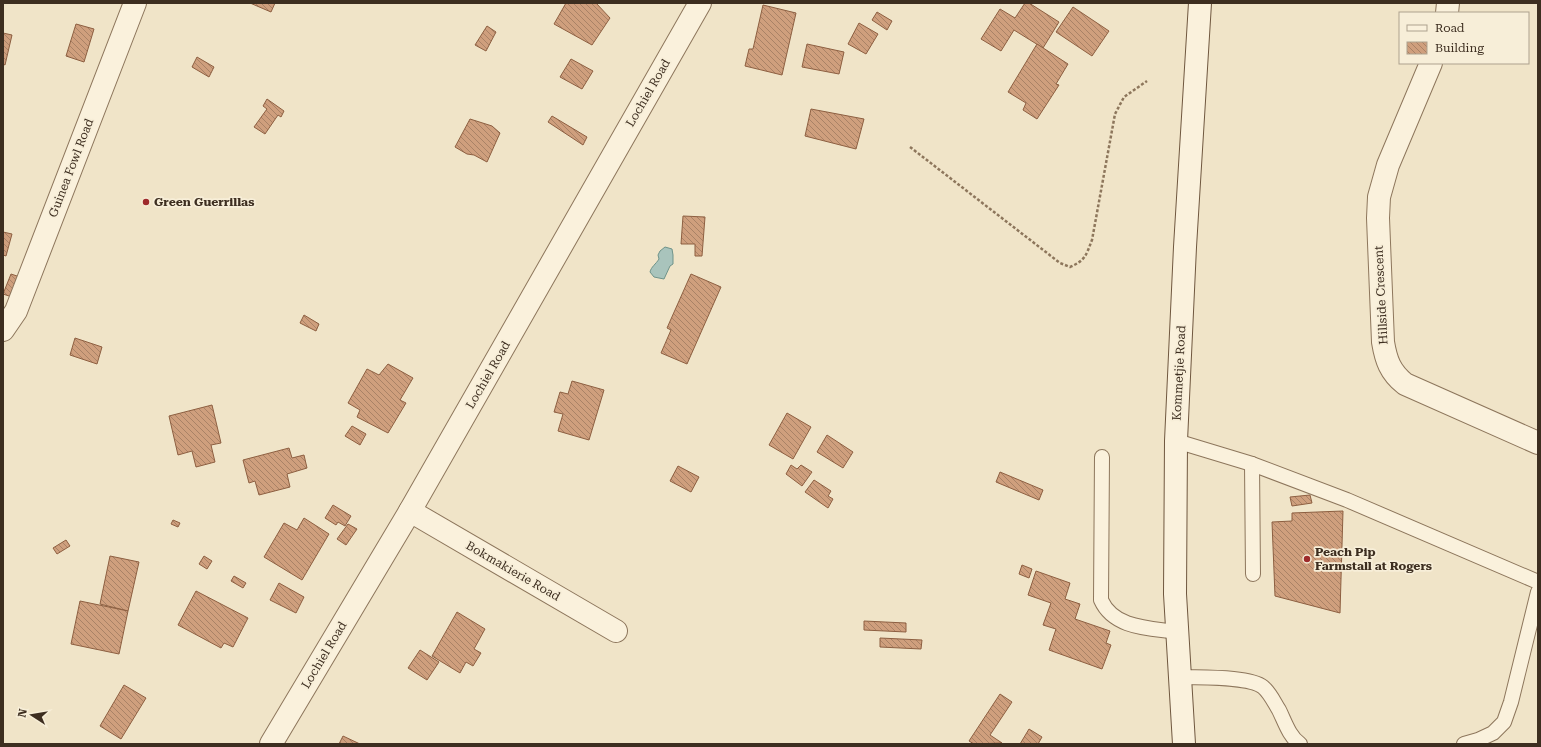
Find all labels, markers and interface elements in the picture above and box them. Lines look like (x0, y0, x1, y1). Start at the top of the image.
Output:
legend (1399, 12, 1529, 64)
text: Road (1435, 21, 1465, 35)
text: Building (1435, 41, 1484, 55)
street label: Lochiel Road (623, 56, 673, 129)
street label: Guinea Fowl Road (46, 116, 96, 219)
place label: Green Guerrillas (154, 195, 254, 209)
marker: Green Guerrillas (141, 197, 151, 207)
street label: Hillside Crescent (1371, 245, 1391, 345)
street label: Kommetjie Road (1170, 325, 1189, 421)
street label: Lochiel Road (463, 338, 513, 411)
street label: Bokmakierie Road (463, 538, 563, 604)
place label: Peach Pip Farmstall at Rogers (1315, 545, 1432, 573)
marker: Peach Pip Farmstall at Rogers (1302, 554, 1312, 564)
street label: Lochiel Road (298, 619, 350, 691)
north arrow (12, 695, 52, 735)
text: N (15, 707, 30, 719)

